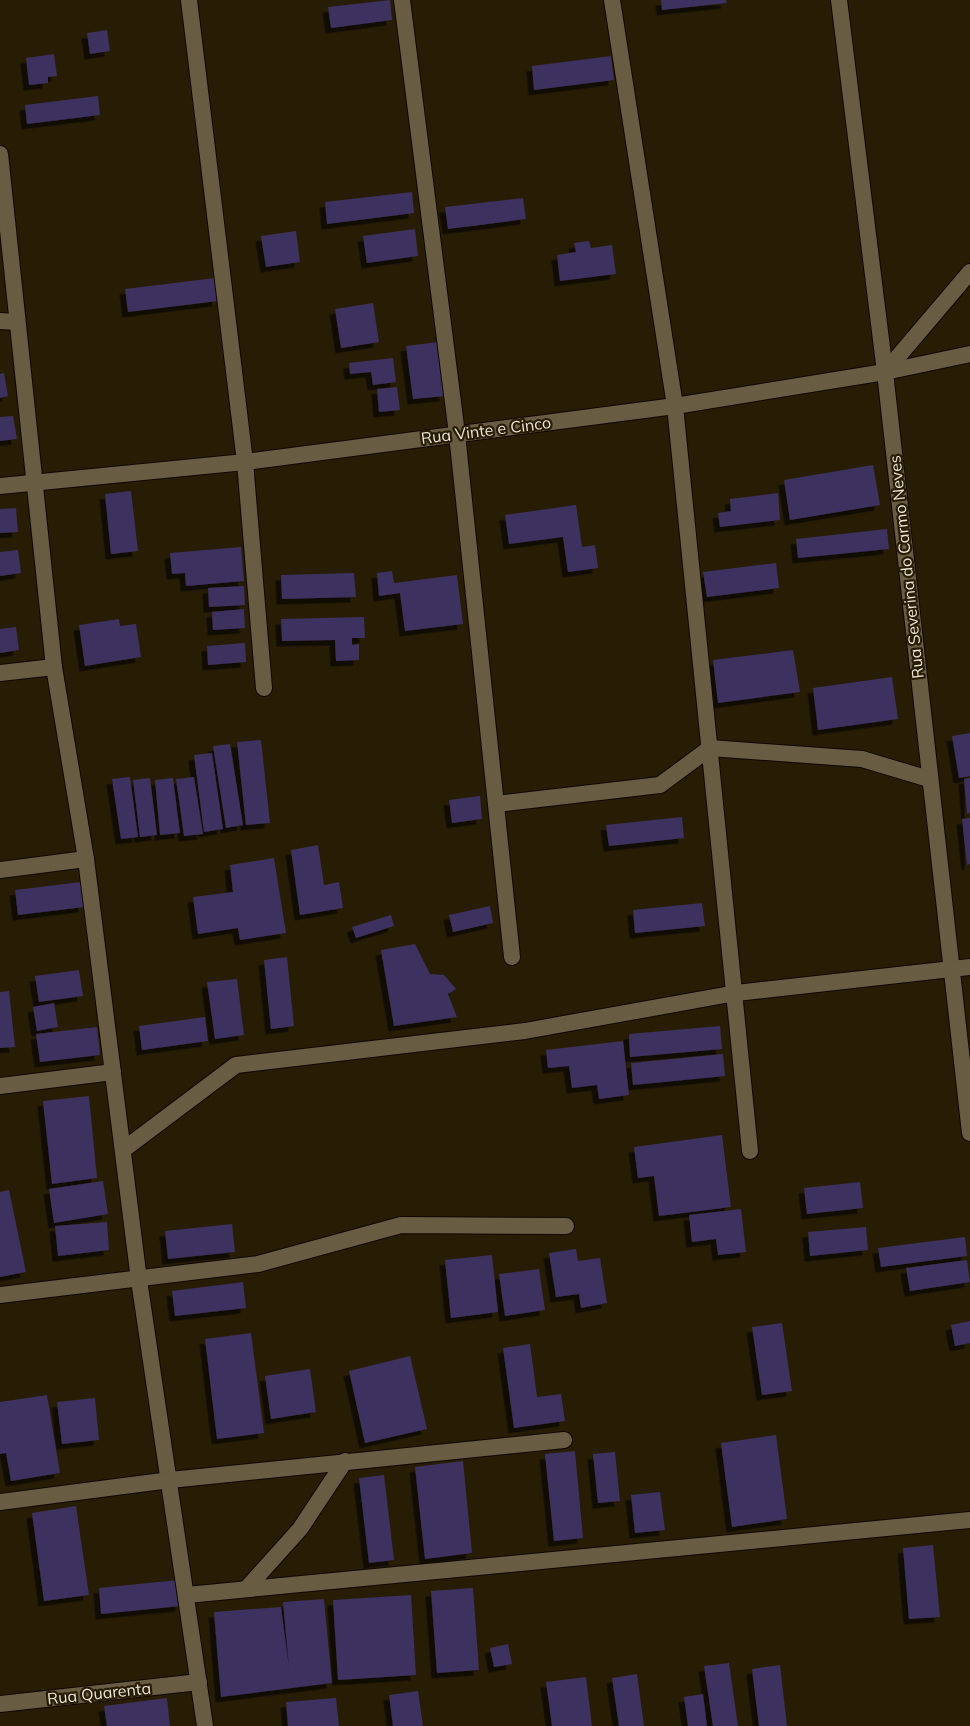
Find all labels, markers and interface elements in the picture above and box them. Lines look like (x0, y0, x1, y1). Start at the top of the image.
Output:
street label: Rua Vinte e Cinco (420, 412, 552, 448)
street label: Rua Severina do Carmo Neves (884, 454, 928, 680)
street label: Rua Quarenta (46, 1678, 152, 1708)

